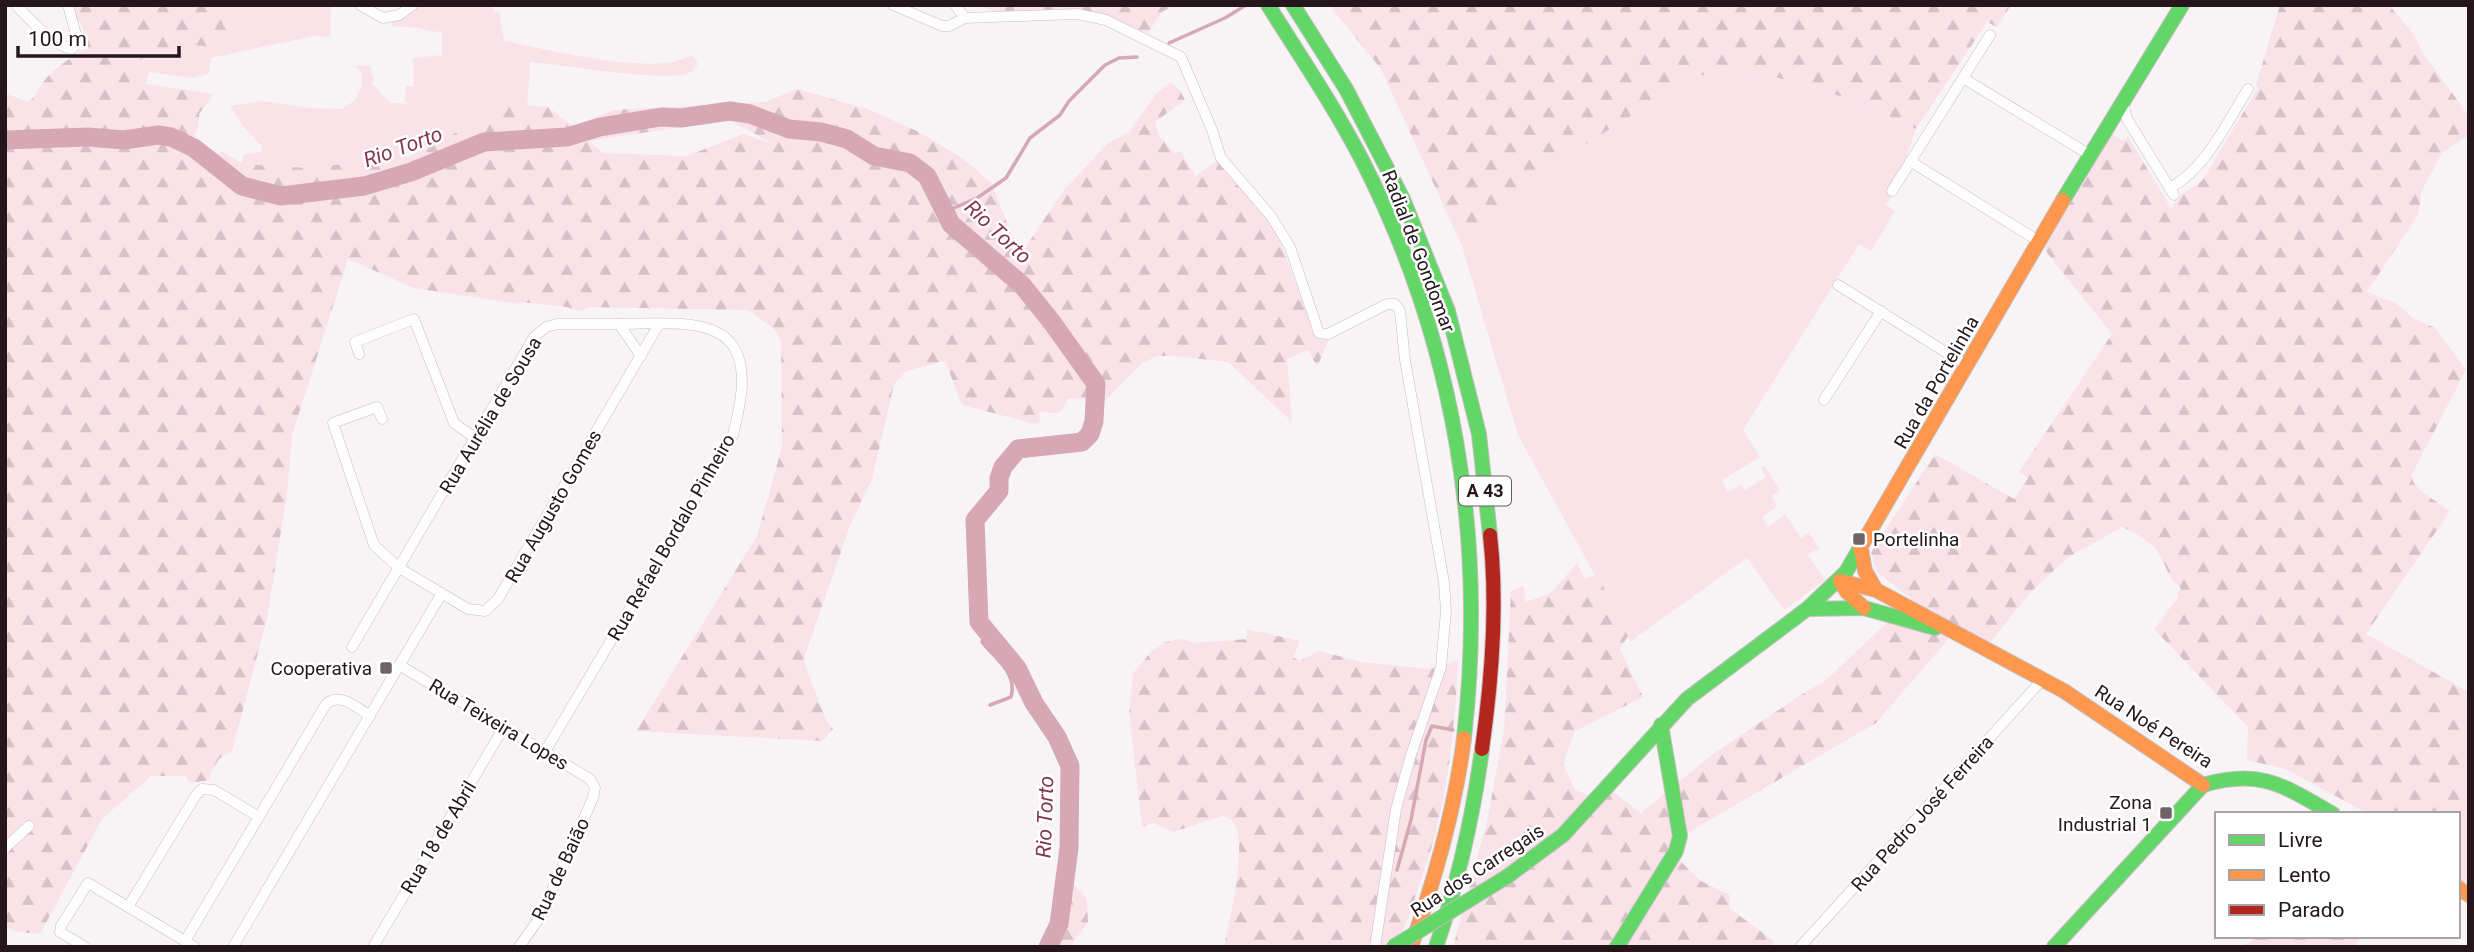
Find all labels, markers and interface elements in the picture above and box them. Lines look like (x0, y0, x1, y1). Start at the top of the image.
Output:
scale bar (18, 14, 178, 58)
text: 100 m (28, 27, 87, 51)
water label: Rio Torto (360, 122, 446, 172)
street label: Radial de Gondomar (1377, 167, 1460, 336)
water label: Rio Torto (960, 195, 1036, 269)
street label: Rua da Portelinha (1889, 312, 1984, 453)
street label: Rua Aurélia de Sousa (435, 333, 546, 498)
street label: Rua Augusto Gomes (500, 426, 607, 587)
street label: Rua Refael Bordalo Pinheiro (603, 430, 740, 645)
road number: A 43 (1459, 476, 1511, 505)
place label: Portelinha (1873, 528, 1959, 551)
marker: Portelinha (1851, 531, 1867, 547)
place label: Cooperativa (271, 657, 372, 680)
marker: Cooperativa (378, 660, 394, 676)
street label: Rua Teixeira Lopes (425, 674, 573, 775)
street label: Rua Noé Pereira (2091, 680, 2217, 773)
street label: Rua Pedro José Ferreira (1846, 731, 1998, 896)
water label: Rio Torto (1032, 776, 1058, 858)
street label: Rua 18 de Abril (396, 777, 481, 898)
place label: Zona Industrial 1 (2058, 791, 2152, 836)
marker: Zona Industrial 1 (2158, 805, 2174, 821)
legend (2215, 812, 2460, 938)
street label: Rua de Baião (527, 814, 594, 924)
street label: Rua dos Carregais (1406, 819, 1548, 922)
text: Livre (2278, 828, 2323, 852)
text: Lento (2278, 863, 2331, 887)
text: Parado (2278, 898, 2345, 922)

